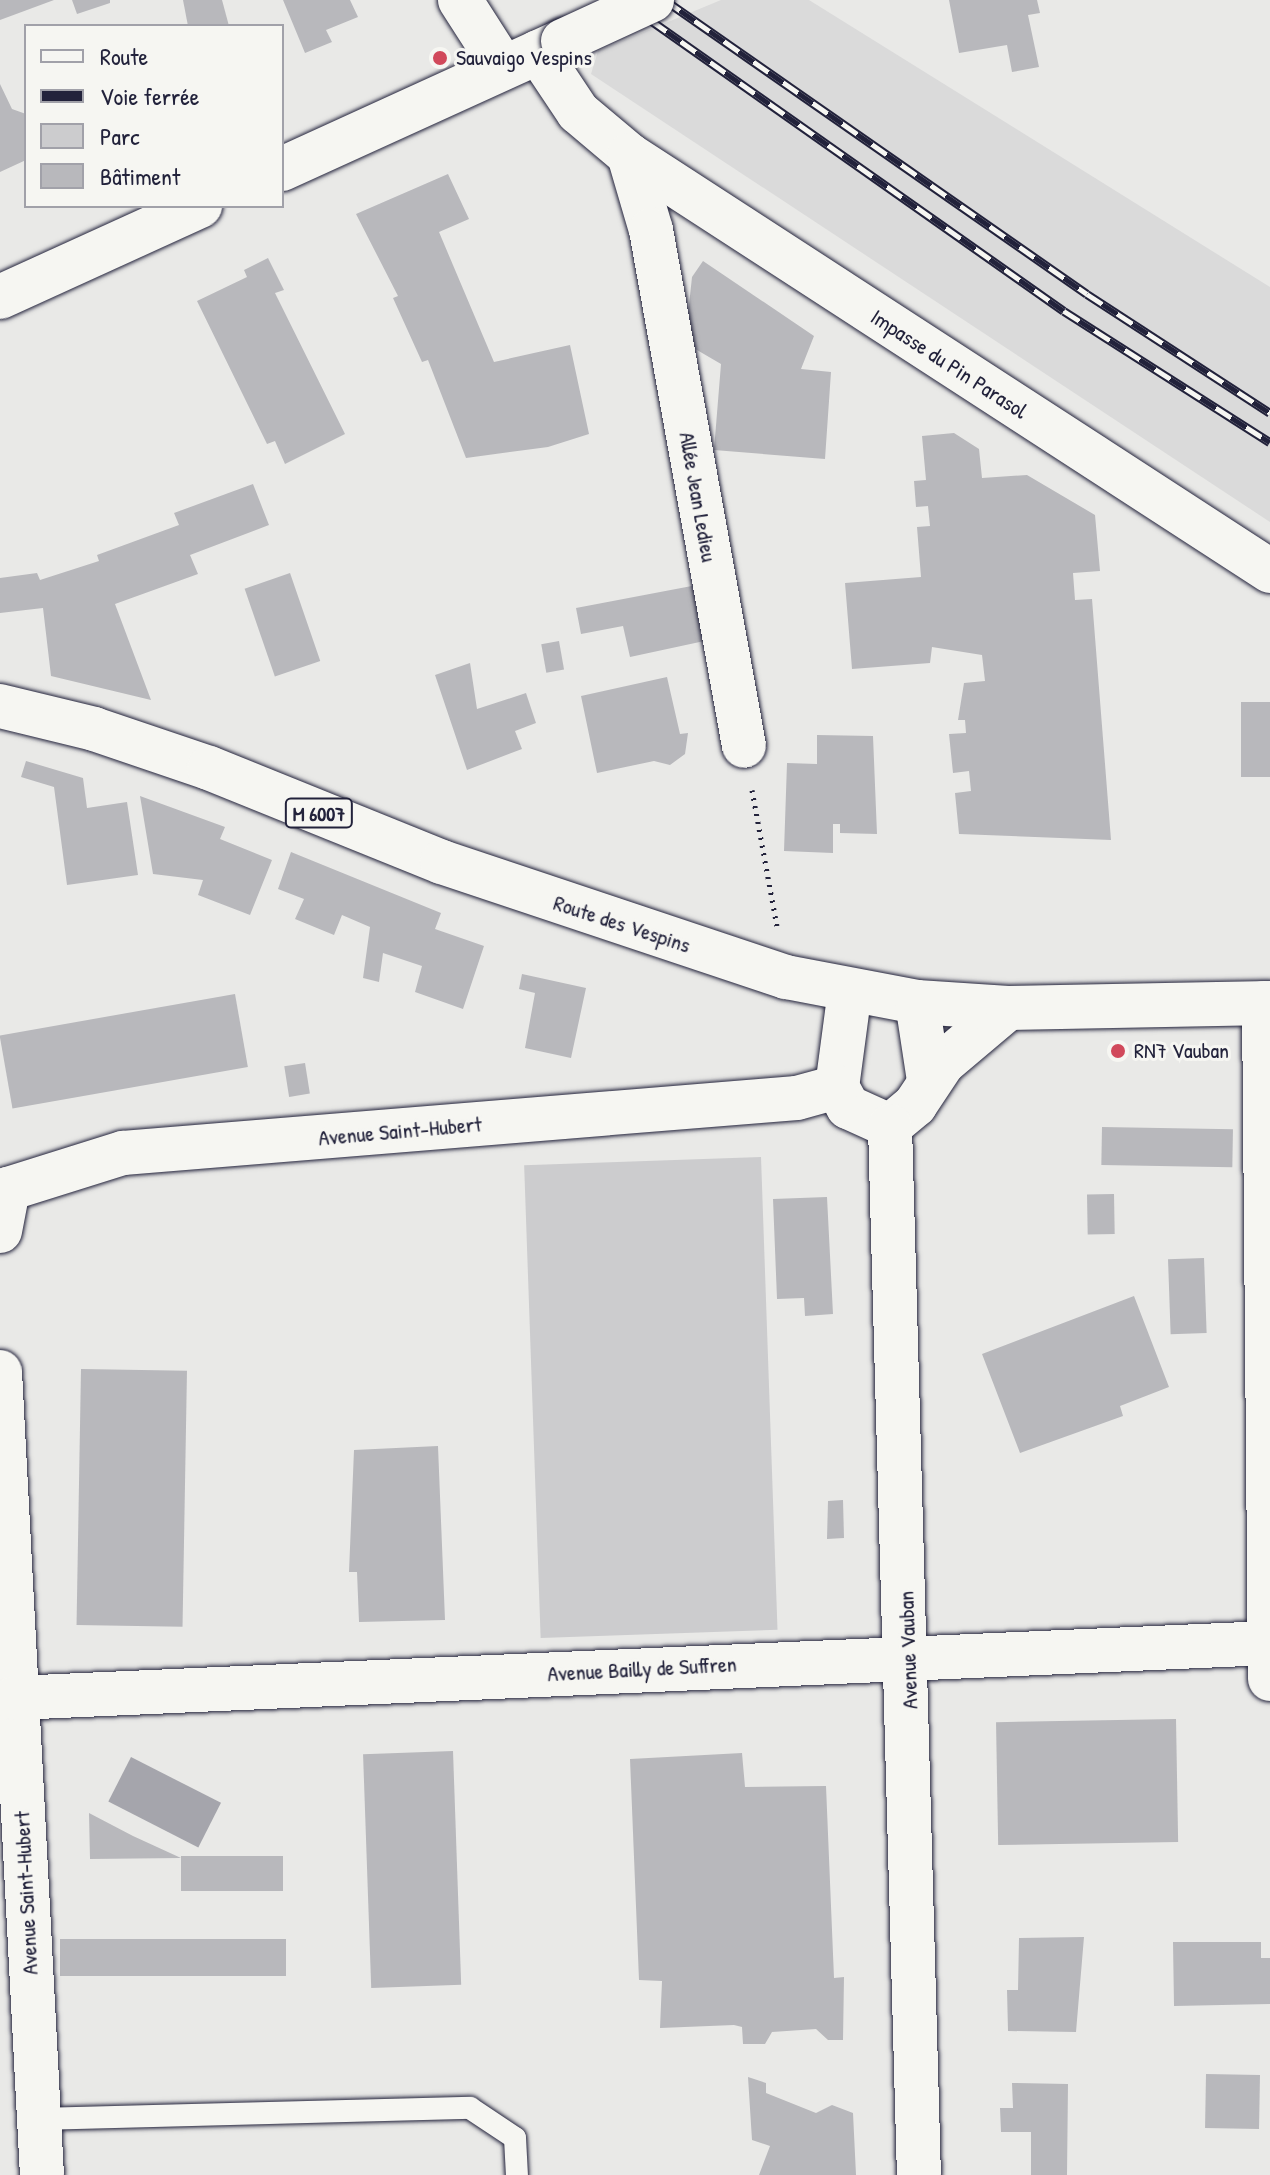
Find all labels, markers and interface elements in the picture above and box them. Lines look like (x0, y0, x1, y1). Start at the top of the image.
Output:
legend (24, 24, 284, 208)
text: Route (100, 40, 148, 72)
place label: Sauvaigo Vespins (456, 45, 592, 71)
marker: Sauvaigo Vespins (431, 49, 449, 67)
text: Voie ferrée (100, 80, 199, 112)
text: Parc (100, 120, 140, 152)
text: Bâtiment (100, 160, 180, 192)
street label: Impasse du Pin Parasol (866, 304, 1032, 424)
street label: Allée Jean Ledieu (674, 430, 722, 564)
road number: M 6007 (283, 797, 355, 829)
street label: Route des Vespins (550, 889, 694, 959)
place label: RN7 Vauban (1134, 1038, 1229, 1064)
marker: RN7 Vauban (1109, 1042, 1127, 1060)
street label: Avenue Saint-Hubert (317, 1111, 483, 1151)
street label: Avenue Vauban (893, 1590, 923, 1710)
street label: Avenue Bailly de Suffren (547, 1651, 737, 1687)
street label: Avenue Saint-Hubert (9, 1810, 43, 1976)

